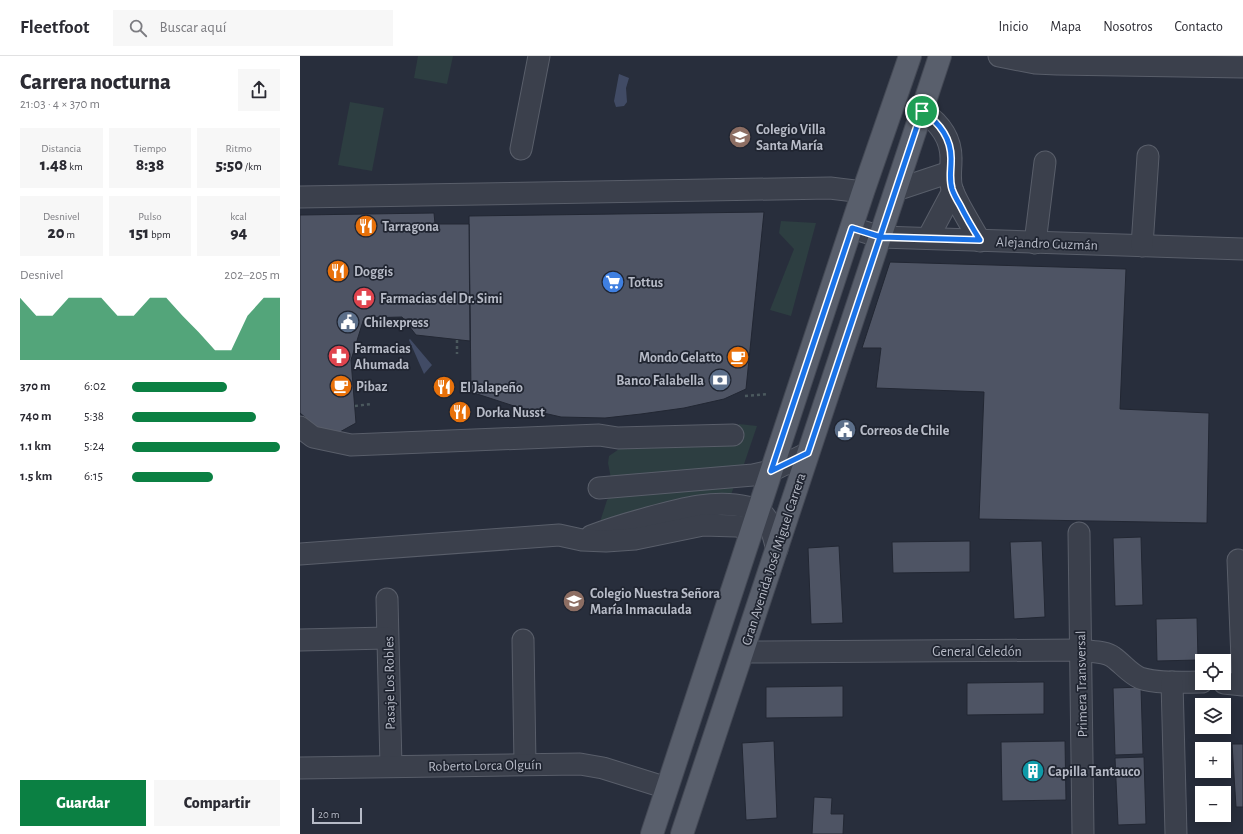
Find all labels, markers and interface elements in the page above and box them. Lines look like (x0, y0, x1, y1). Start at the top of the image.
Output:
search box (113, 10, 393, 46)
icon: search (127, 17, 149, 39)
text: Fleetfoot (20, 18, 89, 37)
text: Buscar aquí (159, 20, 226, 35)
text: Inicio (998, 20, 1028, 34)
text: Mapa (1050, 20, 1081, 34)
text: Nosotros (1103, 20, 1153, 34)
text: Contacto (1175, 20, 1223, 34)
button: share (238, 69, 280, 111)
text: Carrera nocturna (20, 71, 171, 93)
pin (905, 94, 939, 128)
text: 21:03 · 4 × 370 m (20, 98, 100, 111)
icon: arrive (911, 100, 933, 122)
place label: Colegio Villa Santa María (756, 123, 826, 153)
school or university icon: Colegio Villa Santa María (727, 124, 753, 150)
text: Distancia (41, 143, 81, 154)
text: Tiempo (134, 143, 166, 154)
text: Ritmo (225, 143, 252, 154)
text: 1.48 (40, 156, 67, 173)
text: 8:38 (136, 156, 164, 173)
text: 5:50 (215, 156, 243, 173)
text: km (67, 161, 83, 172)
text: /km (243, 161, 262, 172)
text: Desnivel (43, 211, 80, 222)
text: Pulso (138, 211, 162, 222)
text: kcal (230, 211, 247, 222)
restaurant icon: Tarragona (353, 213, 379, 239)
place label: Tarragona (382, 220, 439, 234)
text: 20 (48, 224, 64, 241)
text: 151 (129, 224, 149, 241)
text: 94 (230, 224, 247, 241)
text: m (64, 229, 75, 240)
text: bpm (149, 229, 171, 240)
street label: Alejandro Guzmán (996, 235, 1098, 253)
restaurant icon: Doggis (325, 258, 351, 284)
place label: Doggis (354, 265, 393, 279)
text: Desnivel (20, 269, 64, 282)
text: 202–205 m (224, 269, 280, 282)
supermarket icon: Tottus (600, 269, 626, 295)
place label: Tottus (628, 276, 663, 290)
pharmacy icon: Farmacias del Dr. Simi (351, 285, 377, 311)
place label: Farmacias del Dr. Simi (380, 292, 502, 306)
public building icon: Chilexpress (335, 309, 361, 335)
place label: Chilexpress (364, 316, 429, 330)
place label: Farmacias Ahumada (354, 342, 411, 372)
pharmacy icon: Farmacias Ahumada (326, 343, 352, 369)
cafe icon: Mondo Gelatto (725, 344, 751, 370)
place label: Mondo Gelatto (639, 351, 722, 365)
bank icon: Banco Falabella (707, 367, 733, 393)
cafe icon: Pibaz (328, 373, 354, 399)
restaurant icon: El Jalapeño (431, 374, 457, 400)
place label: Banco Falabella (616, 374, 704, 388)
text: 370 m (20, 380, 50, 393)
text: 6:02 (84, 380, 106, 393)
place label: Pibaz (356, 380, 387, 394)
place label: El Jalapeño (460, 381, 523, 395)
restaurant icon: Dorka Nusst (447, 399, 473, 425)
place label: Dorka Nusst (476, 406, 545, 420)
text: 740 m (20, 410, 51, 423)
text: 5:38 (84, 410, 104, 423)
public building icon: Correos de Chile (832, 417, 858, 443)
place label: Correos de Chile (860, 424, 950, 438)
text: 1.1 km (20, 440, 51, 453)
text: 5:24 (84, 440, 105, 453)
text: 1.5 km (20, 470, 52, 483)
text: 6:15 (84, 470, 103, 483)
street label: Gran Avenida José Miguel Carrera (739, 471, 809, 647)
place label: Colegio Nuestra Señora María Inmaculada (590, 587, 720, 617)
school or university icon: Colegio Nuestra Señora María Inmaculada (561, 588, 587, 614)
street label: Primera Transversal (1074, 631, 1090, 737)
street label: Pasaje Los Robles (382, 636, 398, 730)
street label: General Celedón (932, 645, 1022, 659)
map controls (1195, 654, 1231, 822)
button: locate (1195, 654, 1231, 690)
button: layers (1195, 698, 1231, 734)
button: + (1195, 742, 1231, 778)
street label: Roberto Lorca Olguín (428, 758, 542, 774)
building icon: Capilla Tantauco (1020, 758, 1046, 784)
place label: Capilla Tantauco (1048, 765, 1140, 779)
button: Guardar (20, 780, 146, 826)
button: Compartir (154, 780, 280, 826)
button: − (1195, 786, 1231, 822)
scale bar (312, 806, 362, 825)
text: 20 m (318, 809, 339, 820)

